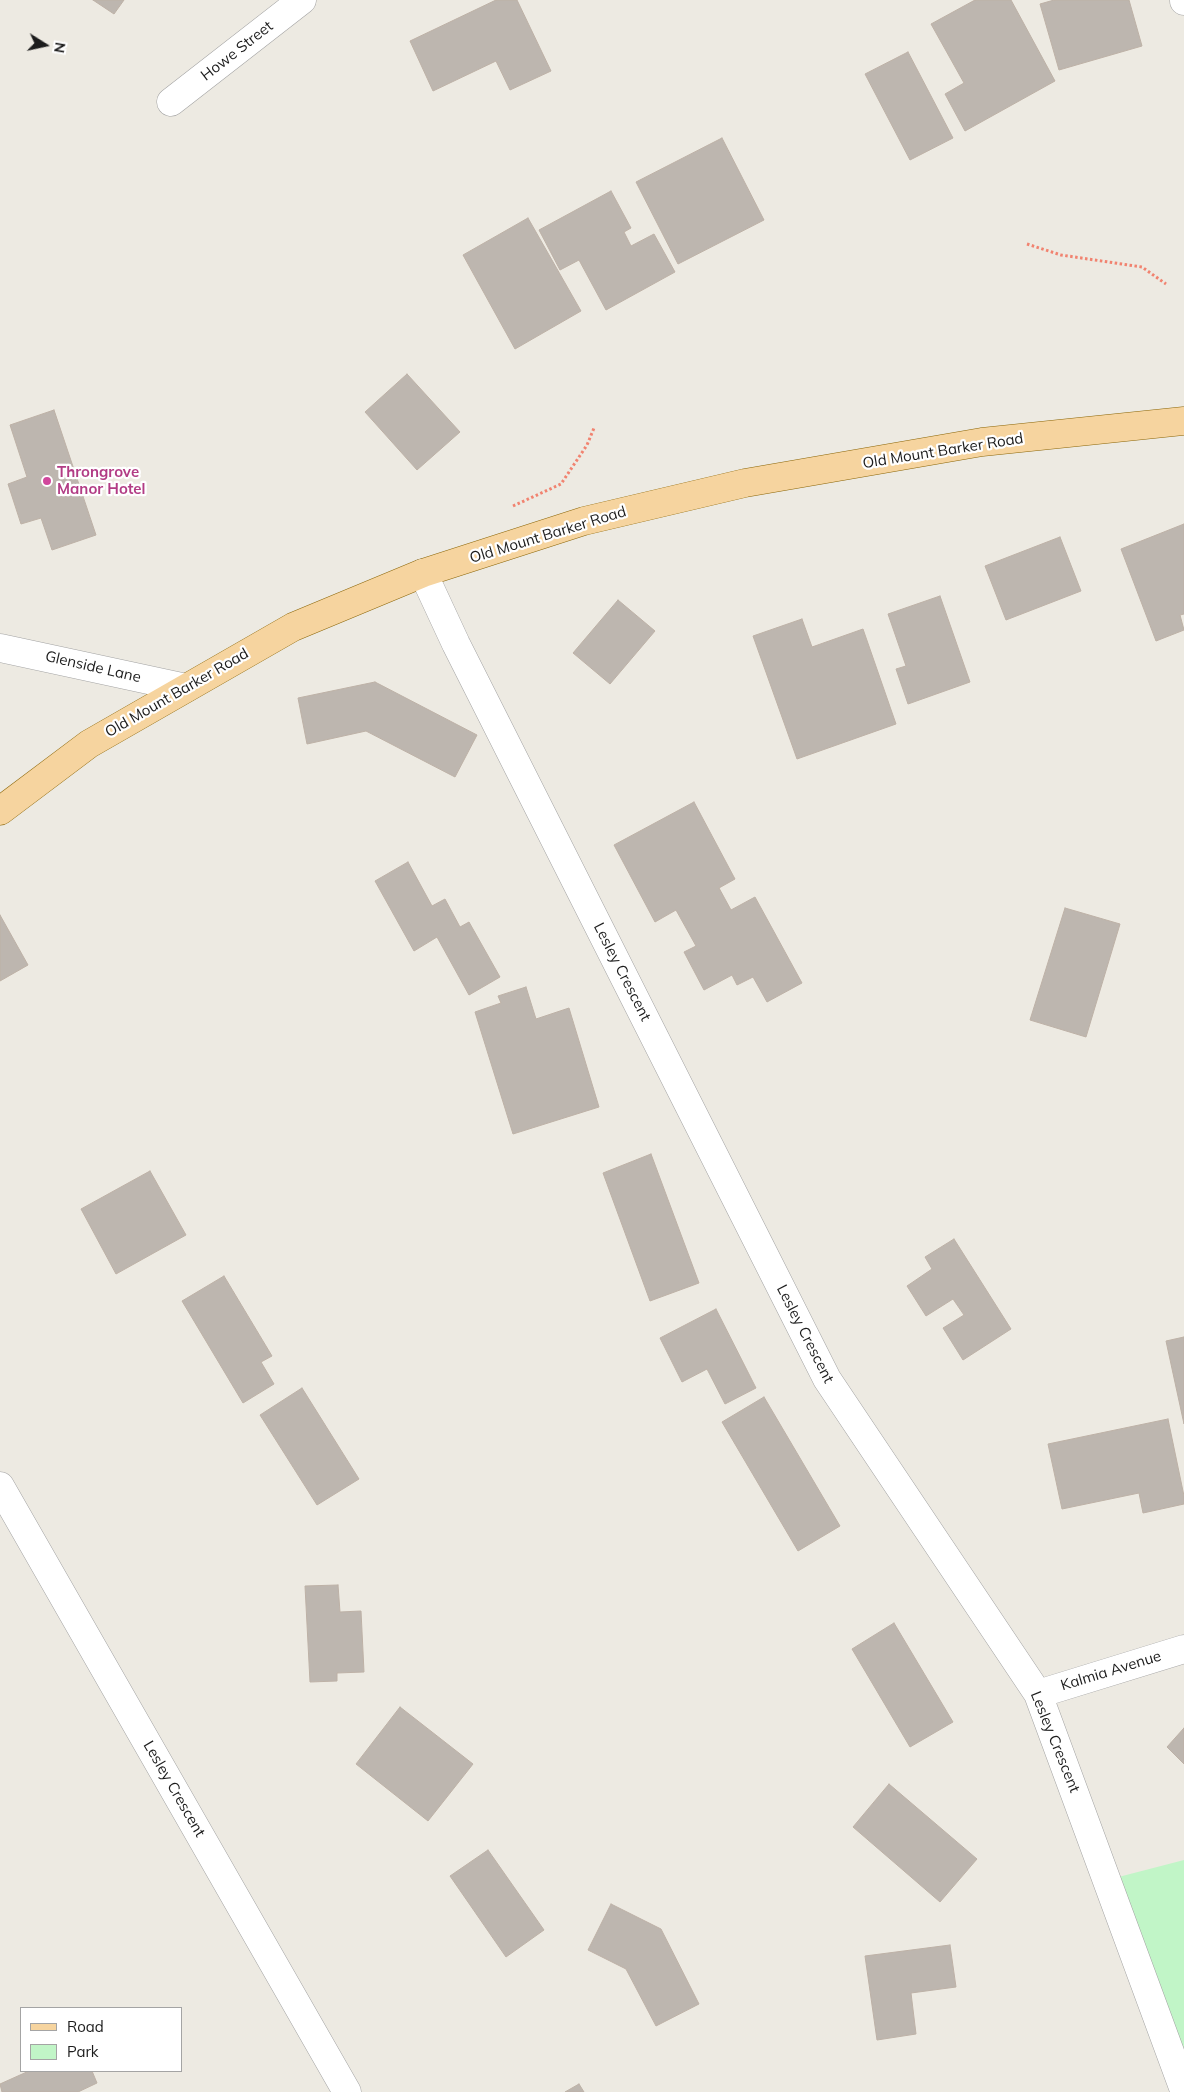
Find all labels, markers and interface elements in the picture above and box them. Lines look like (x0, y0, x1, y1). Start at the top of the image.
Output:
street label: Howe Street (197, 17, 277, 85)
north arrow (20, 20, 70, 70)
text: N (50, 41, 70, 54)
street label: Old Mount Barker Road (861, 429, 1025, 473)
place label: Throngrove Manor Hotel (57, 463, 145, 498)
marker: Throngrove Manor Hotel (41, 475, 53, 487)
street label: Old Mount Barker Road (468, 503, 628, 567)
street label: Old Mount Barker Road (102, 645, 252, 741)
street label: Glenside Lane (43, 647, 143, 687)
street label: Lesley Crescent (589, 920, 655, 1024)
street label: Lesley Crescent (772, 1282, 838, 1386)
street label: Kalmia Avenue (1059, 1647, 1163, 1695)
street label: Lesley Crescent (1026, 1689, 1084, 1795)
street label: Lesley Crescent (139, 1738, 209, 1840)
legend (20, 2007, 182, 2072)
text: Road (67, 2017, 104, 2036)
text: Park (67, 2042, 99, 2061)

